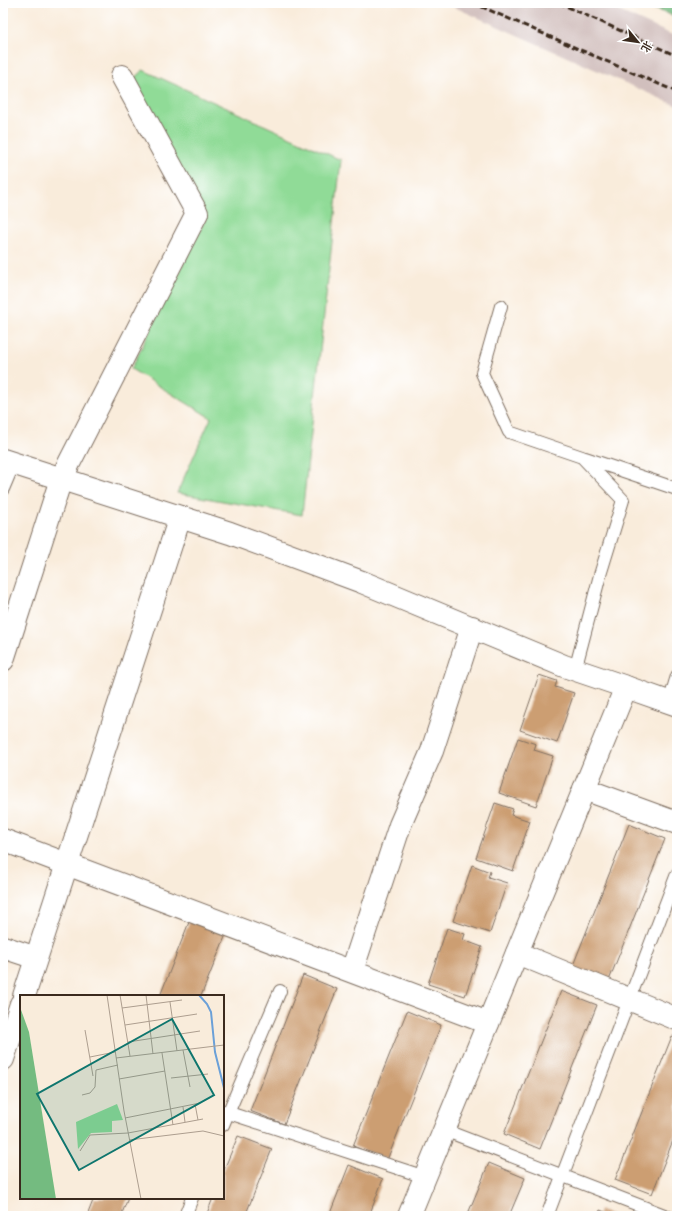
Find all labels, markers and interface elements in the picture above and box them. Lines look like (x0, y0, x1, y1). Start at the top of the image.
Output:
north arrow (618, 22, 658, 62)
text: 北 (637, 38, 656, 55)
inset map (20, 995, 224, 1199)

